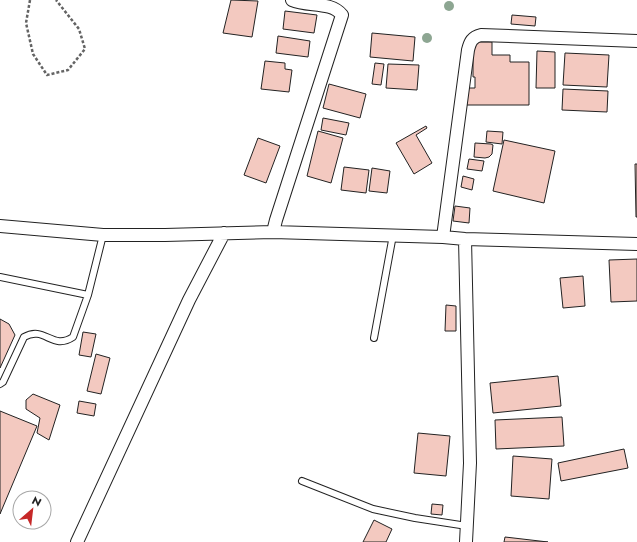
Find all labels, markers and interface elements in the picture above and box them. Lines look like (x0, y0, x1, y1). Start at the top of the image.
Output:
north arrow (12, 490, 52, 530)
text: N (29, 492, 44, 510)

